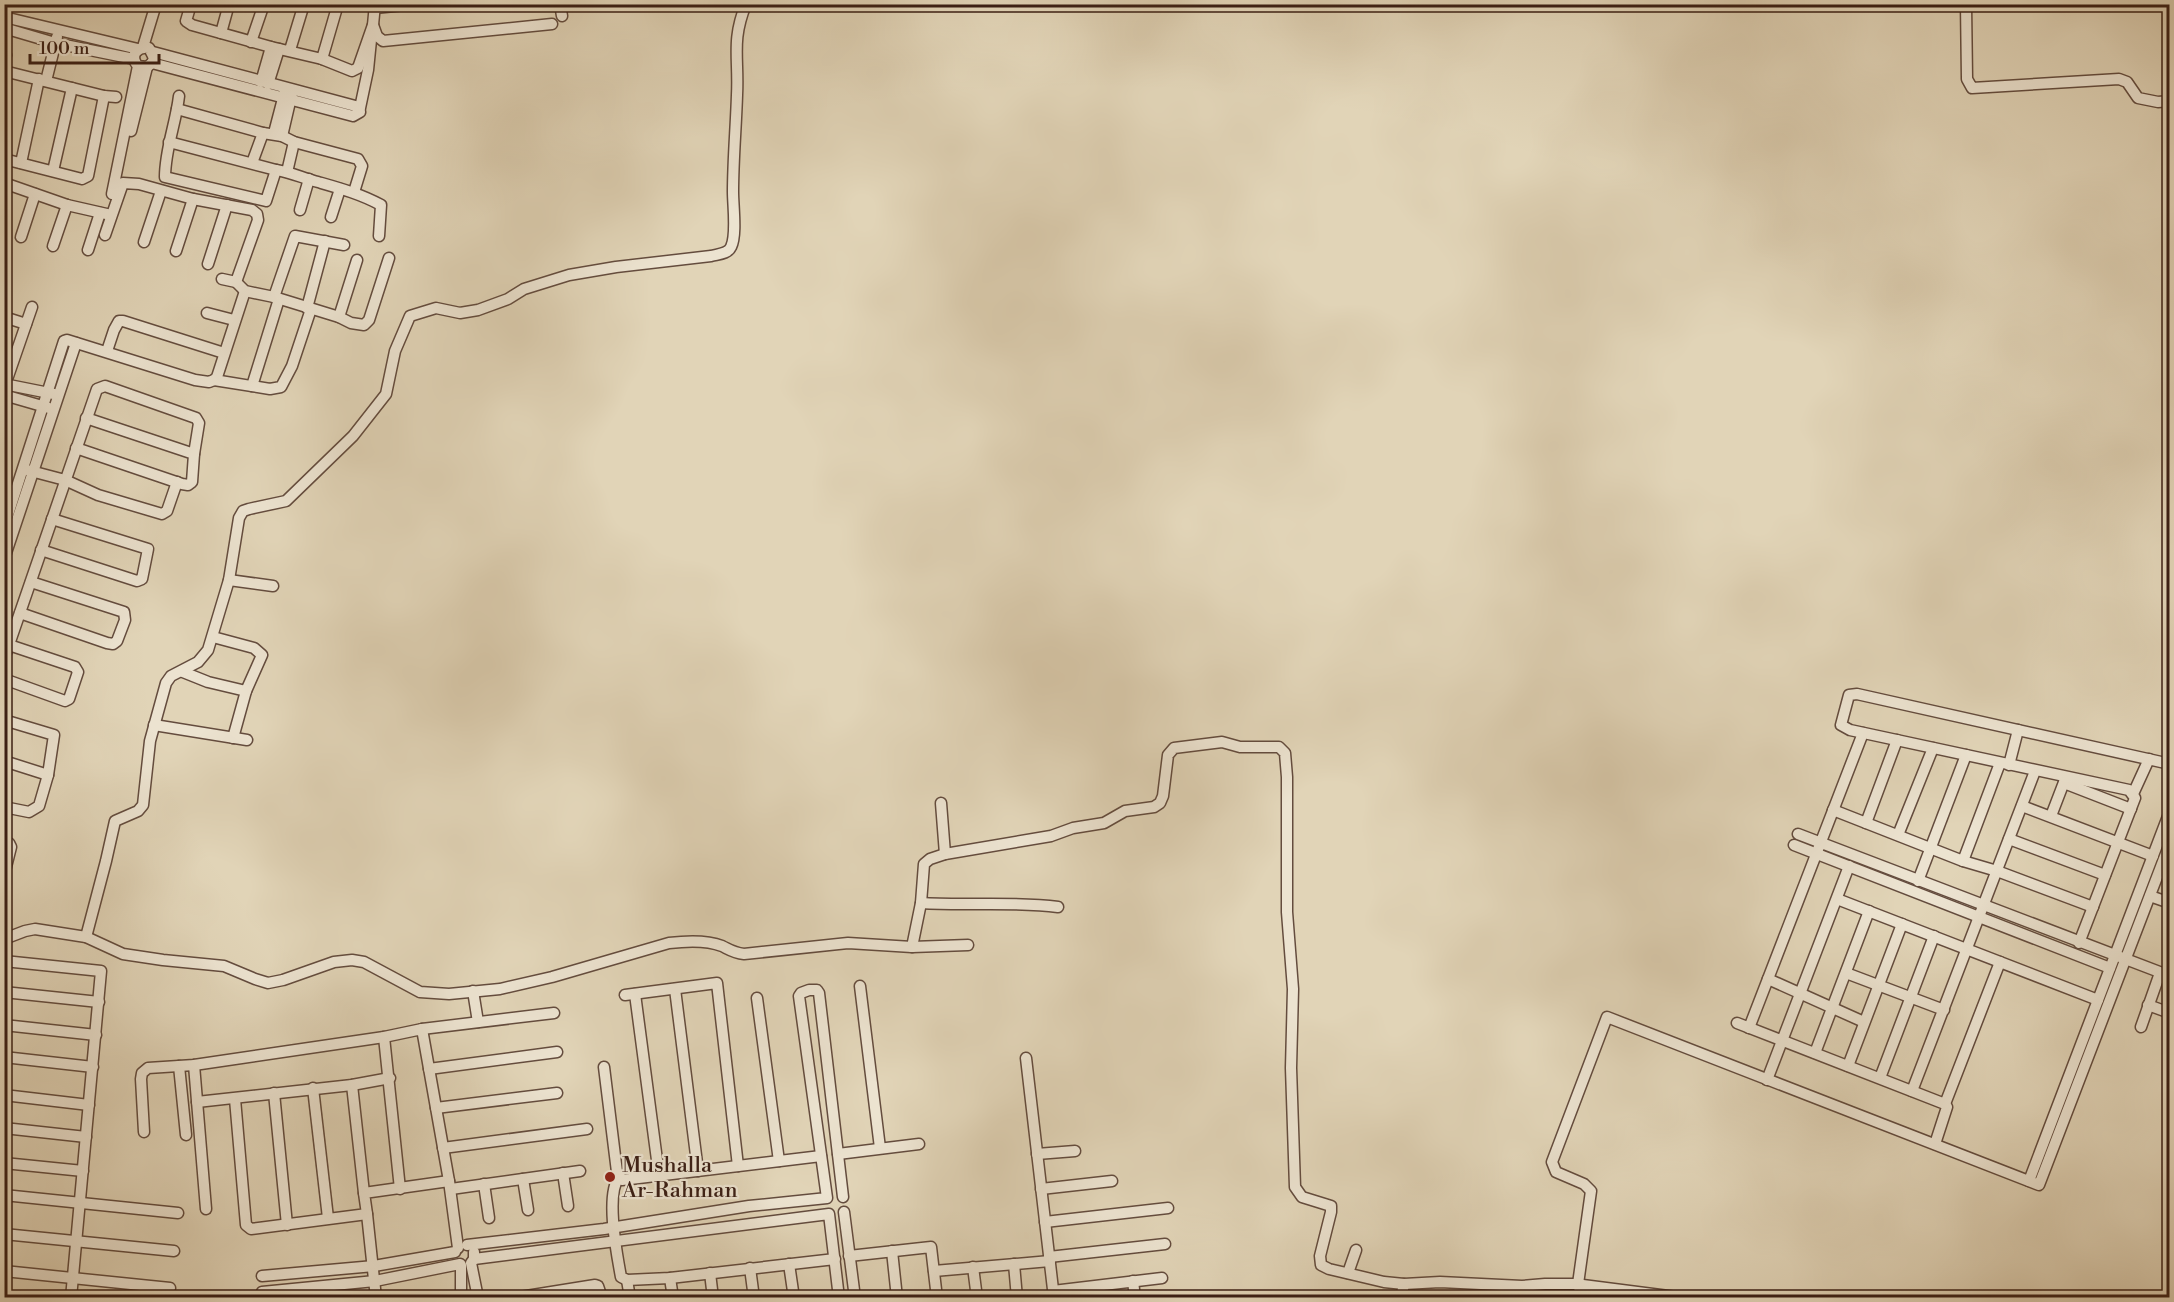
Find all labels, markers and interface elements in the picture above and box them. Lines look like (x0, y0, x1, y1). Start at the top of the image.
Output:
scale bar (30, 27, 159, 65)
text: 100 m (39, 37, 90, 60)
place label: Mushalla Ar-Rahman (621, 1152, 738, 1204)
marker: Mushalla Ar-Rahman (603, 1170, 617, 1184)

